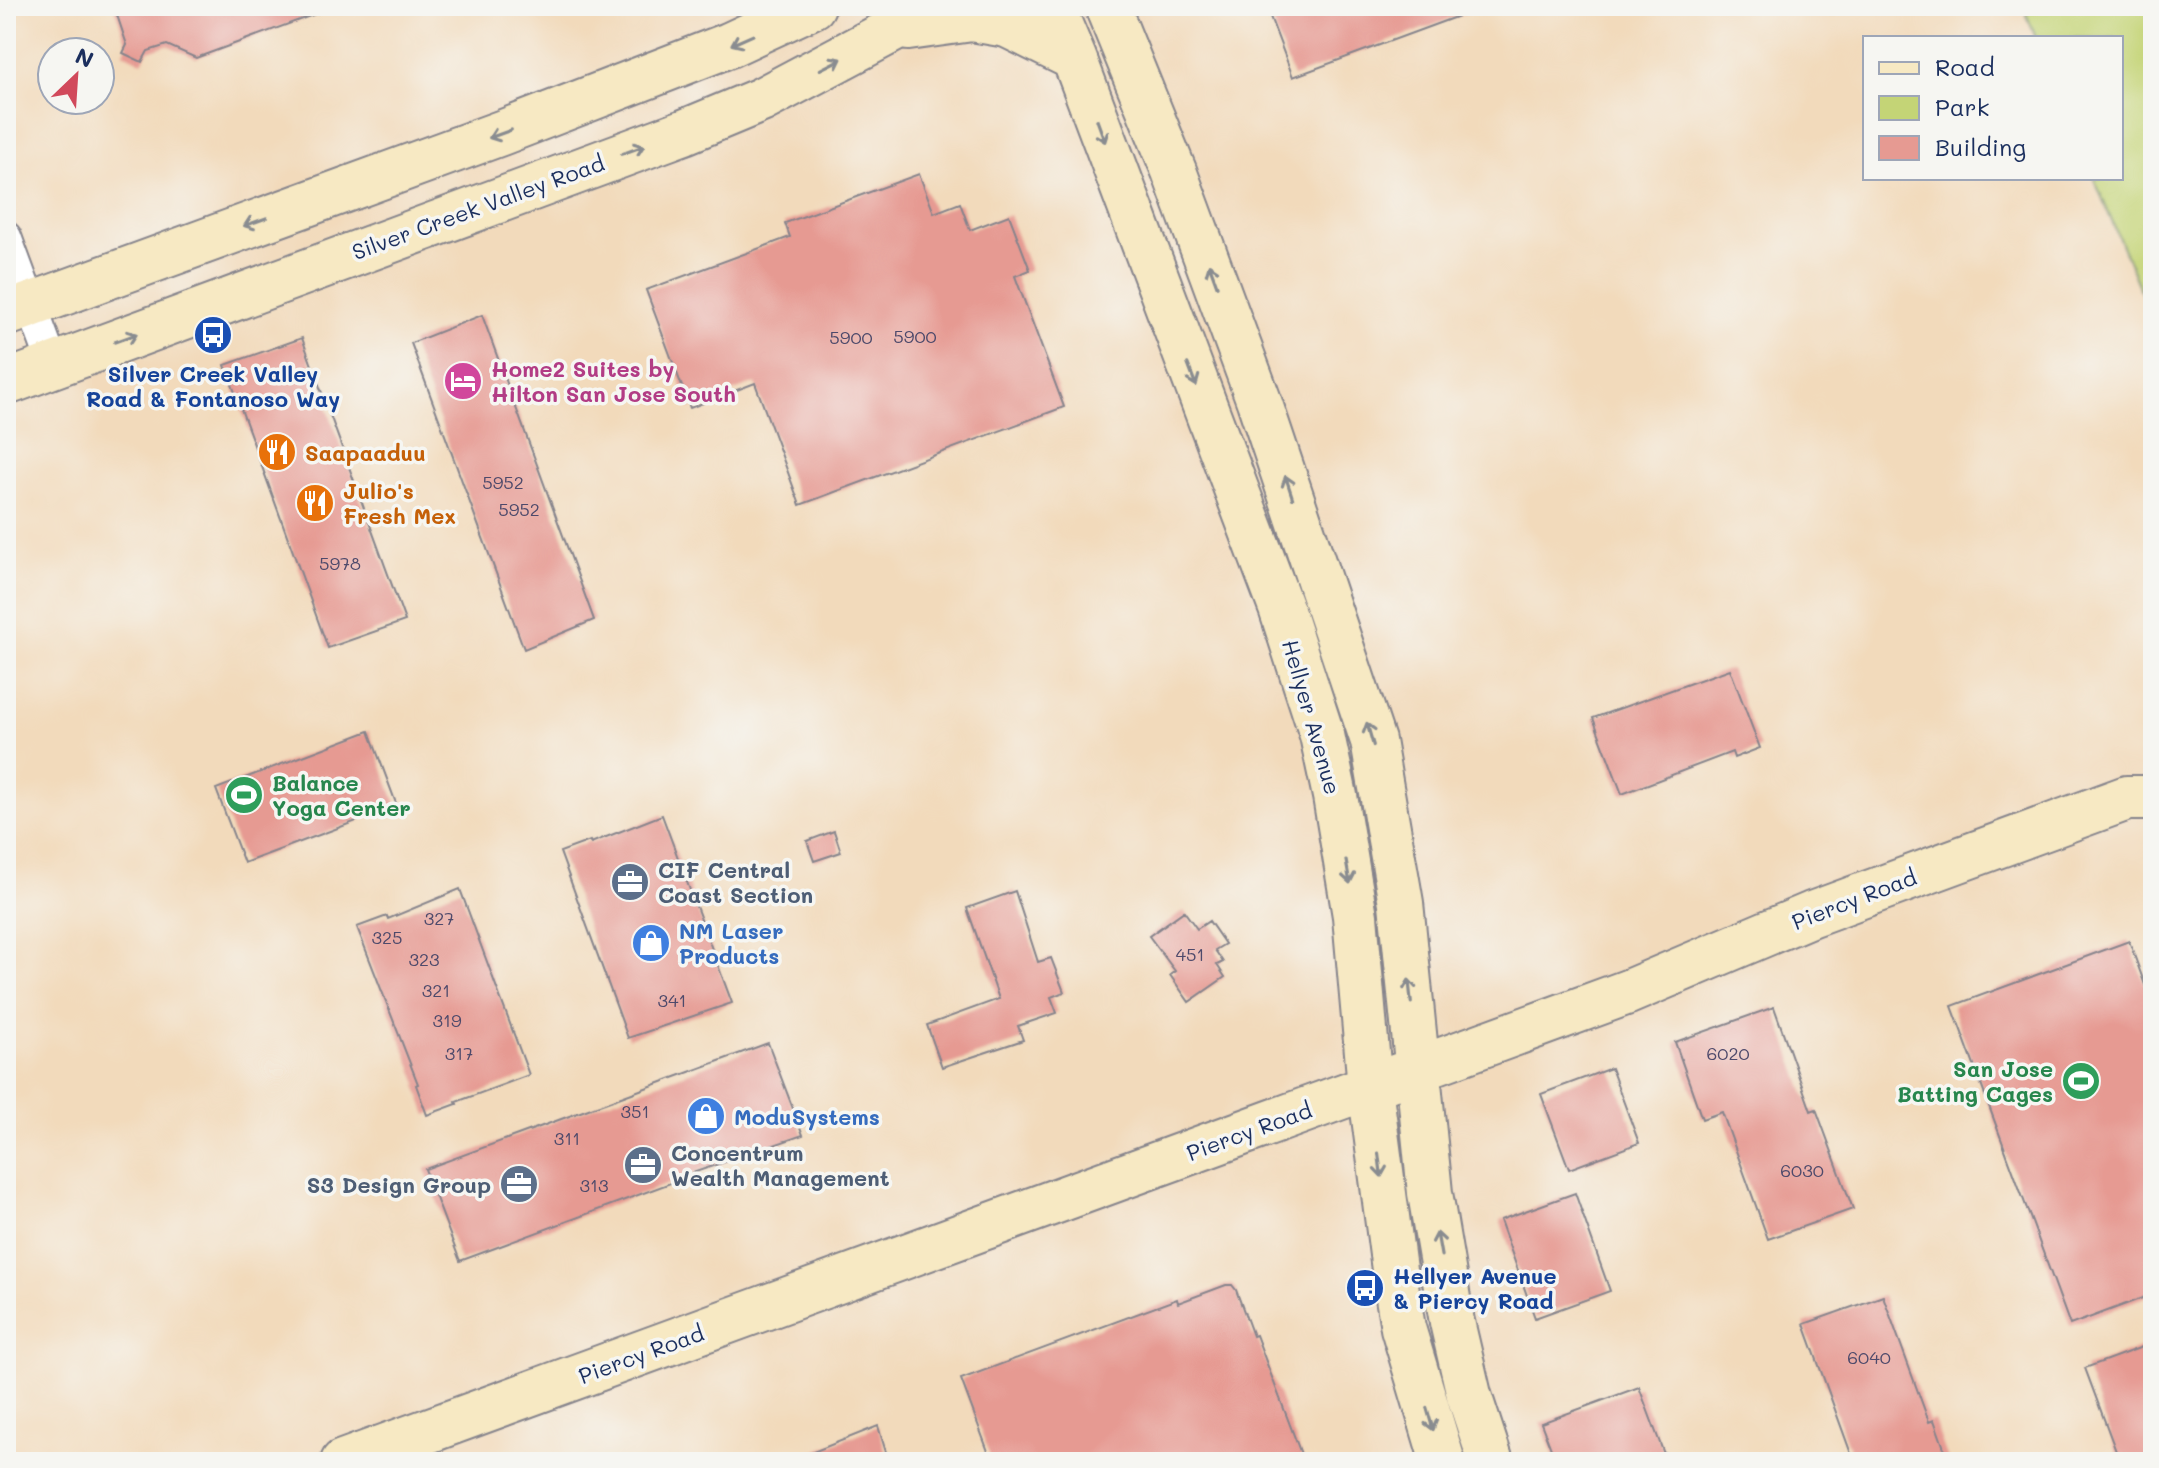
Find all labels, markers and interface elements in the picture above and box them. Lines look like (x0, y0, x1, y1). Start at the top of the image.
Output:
one-way arrow (730, 33, 755, 48)
north arrow (36, 36, 116, 116)
legend (1863, 36, 2123, 180)
text: N (71, 41, 98, 74)
text: Road (1935, 51, 1995, 82)
one-way arrow (819, 56, 842, 71)
text: Park (1935, 91, 1989, 122)
one-way arrow (1095, 118, 1109, 143)
one-way arrow (488, 127, 513, 142)
text: Building (1935, 131, 2026, 162)
one-way arrow (620, 142, 645, 157)
street label: Silver Creek Valley Road (348, 148, 608, 266)
one-way arrow (244, 216, 268, 230)
one-way arrow (1205, 263, 1219, 288)
bus stop icon: Silver Creek Valley Road & Fontanoso Way (192, 314, 234, 356)
house number: 5900 (893, 324, 937, 348)
house number: 5900 (829, 325, 873, 349)
one-way arrow (114, 330, 138, 344)
place label: Home2 Suites by Hilton San Jose South (491, 354, 736, 408)
place label: Silver Creek Valley Road & Fontanoso Way (86, 359, 340, 413)
hotel icon: Home2 Suites by Hilton San Jose South (442, 360, 484, 402)
one-way arrow (1185, 362, 1200, 387)
restaurant icon: Saapaaduu (256, 431, 298, 473)
place label: Saapaaduu (305, 438, 426, 467)
house number: 5952 (482, 470, 524, 494)
one-way arrow (1281, 475, 1296, 501)
place label: Julio's Fresh Mex (343, 476, 456, 530)
restaurant icon: Julio's Fresh Mex (294, 482, 336, 524)
house number: 5952 (498, 497, 540, 521)
house number: 5978 (319, 551, 361, 575)
street label: Hellyer Avenue (1276, 636, 1348, 798)
one-way arrow (1362, 722, 1377, 748)
place label: Balance Yoga Center (272, 768, 411, 822)
sports icon: Balance Yoga Center (223, 774, 265, 816)
place label: CIF Central Coast Section (658, 855, 813, 909)
one-way arrow (1341, 859, 1356, 885)
office icon: CIF Central Coast Section (609, 861, 651, 903)
street label: Piercy Road (1788, 862, 1920, 936)
house number: 327 (424, 906, 454, 930)
place label: NM Laser Products (679, 916, 783, 970)
shop icon: NM Laser Products (630, 922, 672, 964)
house number: 325 (371, 925, 403, 949)
house number: 451 (1175, 942, 1205, 966)
house number: 323 (408, 947, 440, 971)
house number: 321 (422, 978, 450, 1002)
one-way arrow (1403, 978, 1418, 1005)
house number: 341 (657, 988, 687, 1012)
house number: 319 (432, 1008, 462, 1032)
house number: 317 (445, 1041, 473, 1065)
house number: 6020 (1706, 1041, 1750, 1065)
place label: San Jose Batting Cages (1897, 1054, 2053, 1108)
sports icon: San Jose Batting Cages (2060, 1060, 2102, 1102)
shop icon: ModuSystems (685, 1095, 727, 1137)
street label: Piercy Road (1182, 1095, 1316, 1167)
house number: 351 (620, 1099, 650, 1123)
place label: ModuSystems (734, 1102, 880, 1131)
house number: 311 (554, 1126, 580, 1150)
place label: Concentrum Wealth Management (671, 1138, 890, 1192)
office icon: Concentrum Wealth Management (622, 1144, 664, 1186)
one-way arrow (1373, 1152, 1388, 1177)
house number: 6030 (1780, 1158, 1824, 1182)
office icon: S3 Design Group (498, 1163, 540, 1205)
place label: S3 Design Group (307, 1170, 491, 1199)
house number: 313 (579, 1173, 609, 1197)
one-way arrow (1430, 1232, 1445, 1258)
place label: Hellyer Avenue & Piercy Road (1393, 1261, 1557, 1315)
bus stop icon: Hellyer Avenue & Piercy Road (1344, 1267, 1386, 1309)
street label: Piercy Road (574, 1318, 708, 1390)
house number: 6040 (1847, 1345, 1891, 1369)
one-way arrow (1423, 1406, 1438, 1432)

